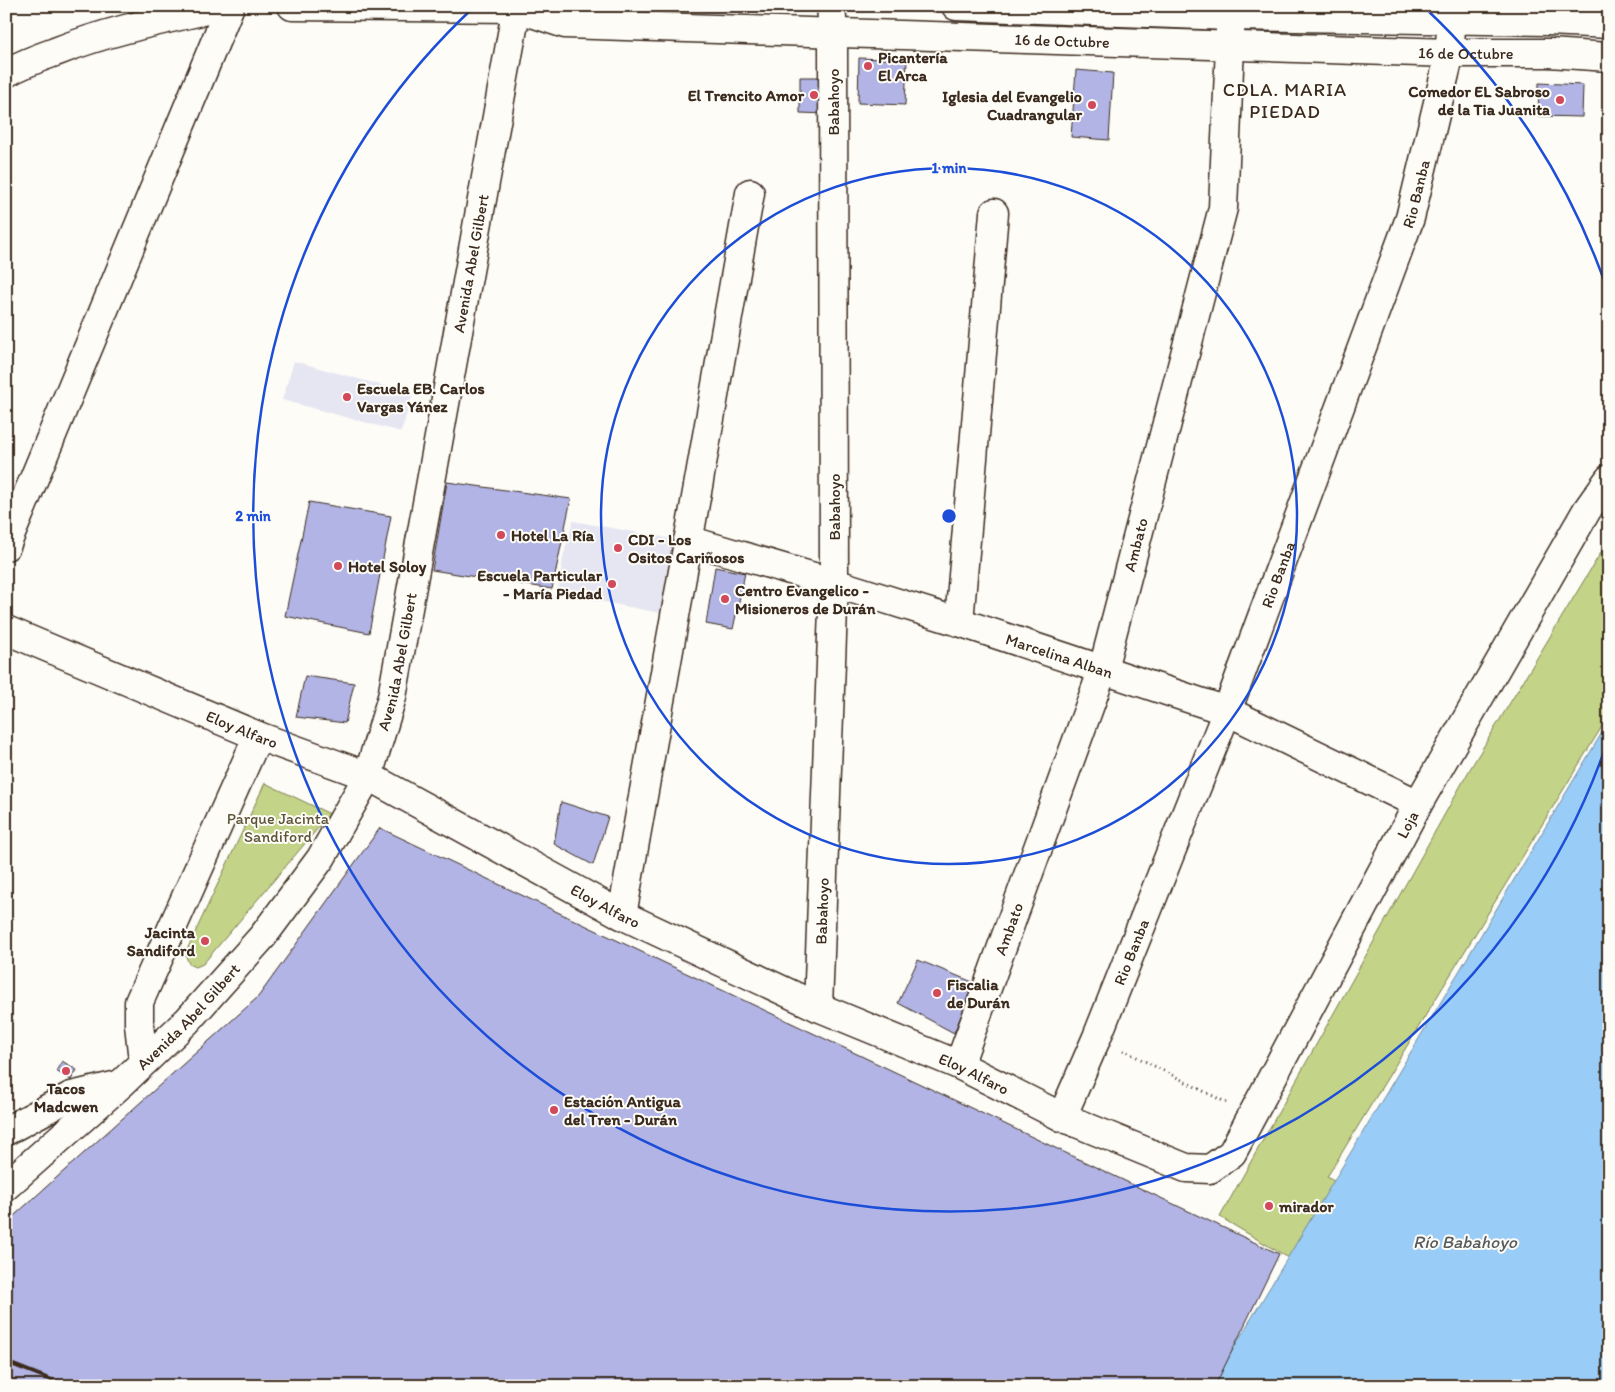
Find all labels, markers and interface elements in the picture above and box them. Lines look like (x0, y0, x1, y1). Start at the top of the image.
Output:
street label: 16 de Octubre (1014, 30, 1110, 52)
street label: 16 de Octubre (1418, 43, 1514, 63)
place label: Picantería El Arca (878, 48, 948, 85)
marker: Picantería El Arca (862, 60, 874, 72)
street label: Babahoyo (824, 69, 843, 135)
district label: CDLA. MARIA PIEDAD (1223, 78, 1347, 123)
place label: Comedor EL Sabroso de la Tia Juanita (1408, 82, 1550, 119)
place label: El Trencito Amor (688, 86, 805, 105)
place label: Iglesia del Evangelio Cuadrangular (942, 87, 1083, 125)
marker: El Trencito Amor (808, 89, 820, 101)
marker: Comedor EL Sabroso de la Tia Juanita (1554, 94, 1566, 106)
marker: Iglesia del Evangelio Cuadrangular (1086, 99, 1098, 111)
street label: Rio Banba (1398, 157, 1434, 231)
text: 1 min (932, 159, 967, 177)
street label: Avenida Abel Gilbert (449, 193, 493, 334)
place label: Escuela EB. Carlos Vargas Yánez (357, 379, 485, 417)
marker: Escuela EB. Carlos Vargas Yánez (341, 391, 353, 403)
street label: Babahoyo (825, 474, 844, 540)
text: 2 min (235, 507, 272, 525)
centre of rings (940, 507, 958, 525)
street label: Ambato (1120, 516, 1152, 573)
place label: Hotel La Ría (511, 526, 595, 545)
marker: Hotel La Ría (495, 529, 507, 541)
place label: CDI - Los Ositos Cariñosos (628, 530, 744, 567)
street label: Rio Banba (1257, 538, 1299, 611)
marker: CDI - Los Ositos Cariñosos (612, 542, 624, 554)
place label: Hotel Soloy (348, 557, 427, 577)
marker: Hotel Soloy (332, 560, 344, 572)
place label: Escuela Particular - María Piedad (477, 566, 603, 603)
marker: Escuela Particular - María Piedad (606, 578, 618, 590)
place label: Centro Evangelico - Misioneros de Durán (735, 581, 876, 618)
street label: Avenida Abel Gilbert (373, 591, 421, 733)
marker: Centro Evangelico - Misioneros de Durán (719, 593, 731, 605)
street label: Marcelina Alban (1003, 629, 1115, 682)
street label: Eloy Alfaro (203, 706, 280, 752)
street label: Loja (1393, 808, 1423, 842)
park label: Parque Jacinta Sandiford (227, 809, 330, 846)
street label: Babahoyo (811, 877, 833, 945)
street label: Eloy Alfaro (567, 880, 643, 932)
street label: Ambato (991, 900, 1027, 958)
street label: Rio Banba (1110, 916, 1153, 988)
place label: Jacinta Sandiford (127, 923, 196, 960)
marker: Jacinta Sandiford (199, 935, 211, 947)
street label: Avenida Abel Gilbert (133, 960, 244, 1074)
place label: Fiscalia de Durán (947, 975, 1011, 1012)
marker: Fiscalia de Durán (931, 987, 943, 999)
street label: Eloy Alfaro (936, 1049, 1012, 1099)
marker: Tacos Madcwen (60, 1065, 72, 1077)
place label: Tacos Madcwen (34, 1079, 99, 1116)
place label: Estación Antigua del Tren - Durán (564, 1092, 682, 1129)
marker: Estación Antigua del Tren - Durán (548, 1104, 560, 1116)
place label: mirador (1278, 1197, 1334, 1216)
marker: mirador (1263, 1200, 1275, 1212)
water label: Río Babahoyo (1413, 1231, 1518, 1253)

